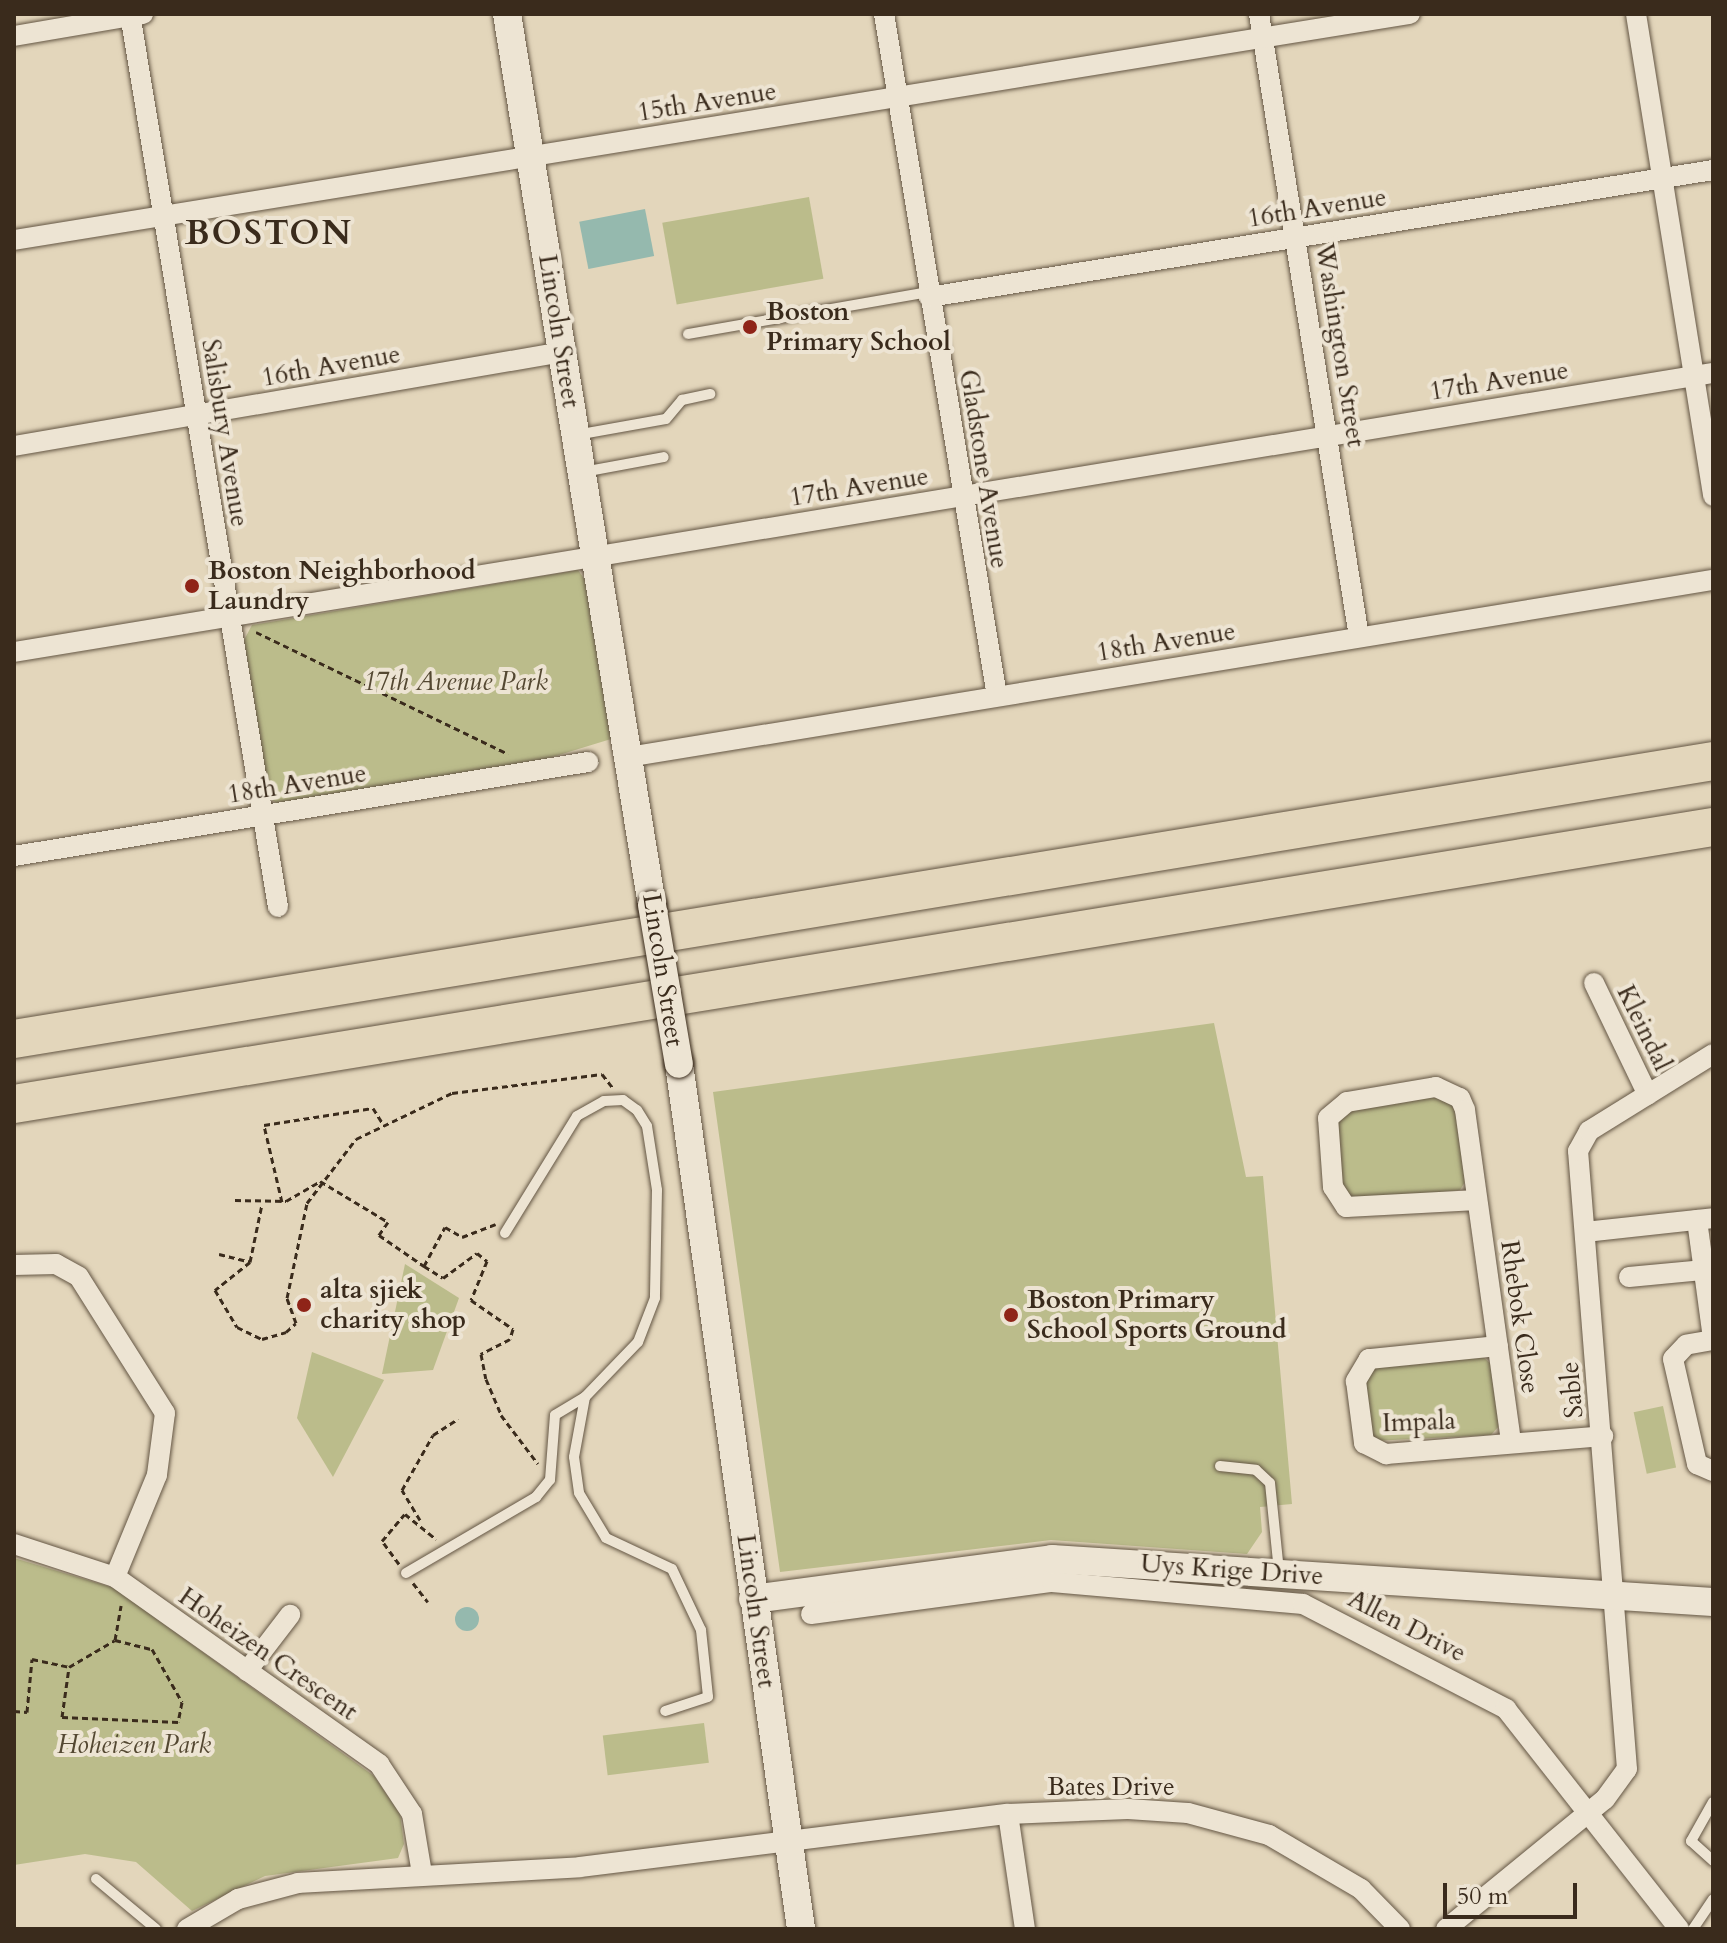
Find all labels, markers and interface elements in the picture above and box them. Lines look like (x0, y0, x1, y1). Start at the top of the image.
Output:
street label: 15th Avenue (635, 76, 779, 128)
street label: 16th Avenue (1245, 182, 1389, 234)
district label: BOSTON (185, 214, 353, 254)
street label: Washington Street (1308, 241, 1372, 449)
street label: Lincoln Street (531, 252, 587, 410)
place label: Boston Primary School (766, 296, 951, 358)
marker: Boston Primary School (741, 318, 759, 336)
street label: Salisbury Avenue (195, 337, 255, 529)
street label: 16th Avenue (259, 338, 403, 394)
street label: 17th Avenue (1427, 355, 1571, 407)
street label: Gladstone Avenue (953, 367, 1015, 571)
street label: 17th Avenue (787, 461, 931, 513)
place label: Boston Neighborhood Laundry (208, 555, 476, 616)
marker: Boston Neighborhood Laundry (183, 577, 201, 595)
street label: 18th Avenue (1094, 616, 1238, 668)
park label: 17th Avenue Park (362, 666, 548, 698)
street label: 18th Avenue (225, 758, 369, 810)
street label: Lincoln Street (635, 891, 691, 1049)
street label: Kleindal (1610, 980, 1678, 1076)
street label: Rhebok Close (1494, 1239, 1546, 1395)
place label: alta sjiek charity shop (320, 1274, 466, 1336)
place label: Boston Primary School Sports Ground (1027, 1284, 1287, 1346)
marker: alta sjiek charity shop (295, 1296, 313, 1314)
marker: Boston Primary School Sports Ground (1002, 1306, 1020, 1324)
street label: Sable (1554, 1360, 1590, 1420)
street label: Impala (1382, 1405, 1456, 1439)
street label: Lincoln Street (730, 1532, 782, 1690)
street label: Uys Krige Drive (1140, 1548, 1324, 1592)
street label: Hoheizen Crescent (173, 1581, 363, 1727)
street label: Allen Drive (1343, 1583, 1471, 1669)
park label: Hoheizen Park (57, 1729, 211, 1761)
street label: Bates Drive (1047, 1771, 1175, 1803)
scale bar (1447, 1867, 1581, 1917)
text: 50 m (1457, 1880, 1508, 1913)

